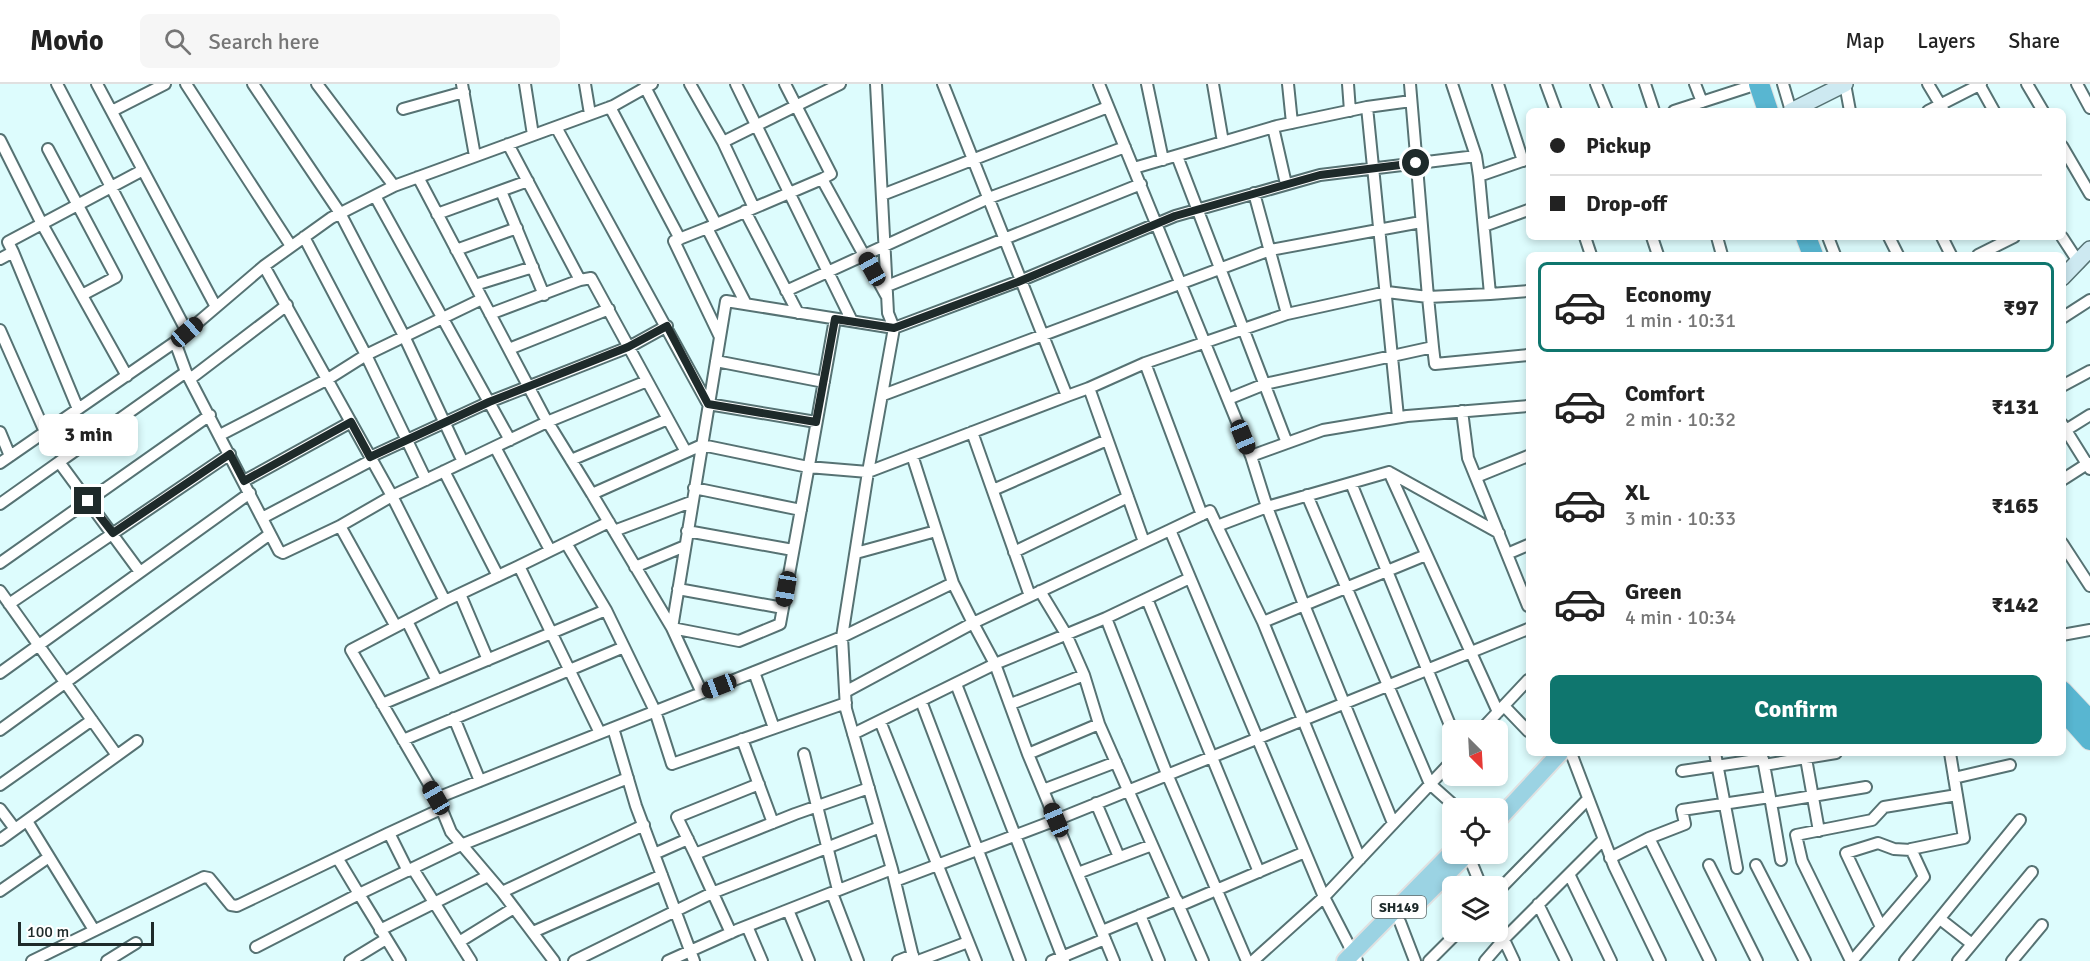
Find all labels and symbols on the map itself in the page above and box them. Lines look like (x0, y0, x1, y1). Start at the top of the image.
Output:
route start (1402, 149, 1429, 176)
car (855, 249, 889, 289)
car (168, 313, 206, 351)
callout: 3 min (38, 414, 138, 456)
car (1228, 417, 1258, 457)
route end (74, 487, 101, 514)
car (774, 570, 798, 608)
car (699, 671, 739, 701)
north arrow (1442, 720, 1508, 786)
car (419, 778, 453, 818)
car (1041, 800, 1071, 840)
road number: SH149 (1372, 896, 1426, 918)
scale bar (18, 919, 154, 946)

